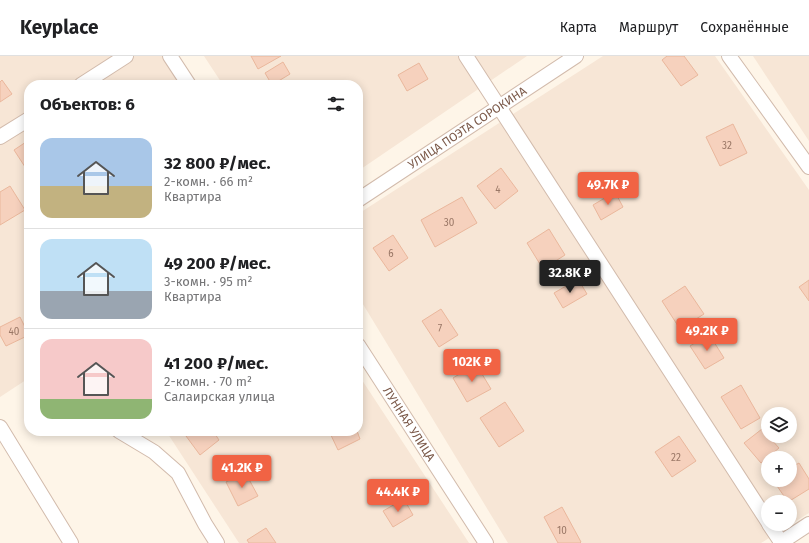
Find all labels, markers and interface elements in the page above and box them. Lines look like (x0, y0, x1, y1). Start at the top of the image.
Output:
text: Keyplace (20, 16, 98, 39)
text: Карта (560, 19, 597, 36)
text: Маршрут (619, 19, 678, 36)
text: Сохранённые (700, 19, 789, 36)
street label: УЛИЦА ПОЭТА СОРОКИНА (406, 84, 529, 172)
icon: filters (325, 93, 347, 115)
text: Объектов: 6 (40, 94, 135, 115)
house number: 32 (722, 140, 732, 152)
text: 32 800 ₽/мес. (164, 153, 271, 174)
icon: home (72, 154, 120, 202)
pin: 49.7K ₽ (571, 172, 645, 206)
text: 2-комн. · 66 m² (164, 174, 253, 189)
text: 49.7K ₽ (587, 177, 629, 192)
house number: 4 (495, 184, 501, 196)
text: Квартира (164, 189, 222, 204)
house number: 30 (444, 217, 455, 229)
house number: 6 (388, 248, 394, 260)
text: 49 200 ₽/мес. (164, 253, 271, 274)
icon: home (72, 255, 120, 303)
pin: 32.8K ₽ (533, 260, 607, 294)
text: 32.8K ₽ (548, 265, 592, 280)
text: 3-комн. · 95 m² (164, 274, 253, 289)
text: Квартира (164, 289, 222, 304)
pin: 49.2K ₽ (670, 318, 744, 352)
house number: 7 (438, 323, 443, 335)
text: 49.2K ₽ (685, 323, 729, 338)
house number: 40 (9, 326, 20, 338)
pin: 102K ₽ (439, 349, 505, 383)
text: 41 200 ₽/мес. (164, 353, 268, 374)
text: 102K ₽ (452, 354, 492, 369)
icon: home (72, 355, 120, 403)
text: 2-комн. · 70 m² (164, 374, 252, 389)
street label: ЛУННАЯ УЛИЦА (380, 384, 438, 464)
text: Салаирская улица (164, 389, 275, 404)
map controls (761, 407, 797, 531)
button: layers (761, 407, 797, 443)
button: + (761, 451, 797, 487)
house number: 22 (671, 452, 681, 464)
pin: 41.2K ₽ (205, 455, 279, 489)
text: 41.2K ₽ (221, 460, 263, 475)
pin: 44.4K ₽ (361, 479, 435, 513)
text: 44.4K ₽ (376, 484, 420, 499)
button: − (761, 495, 797, 531)
house number: 10 (557, 525, 567, 537)

